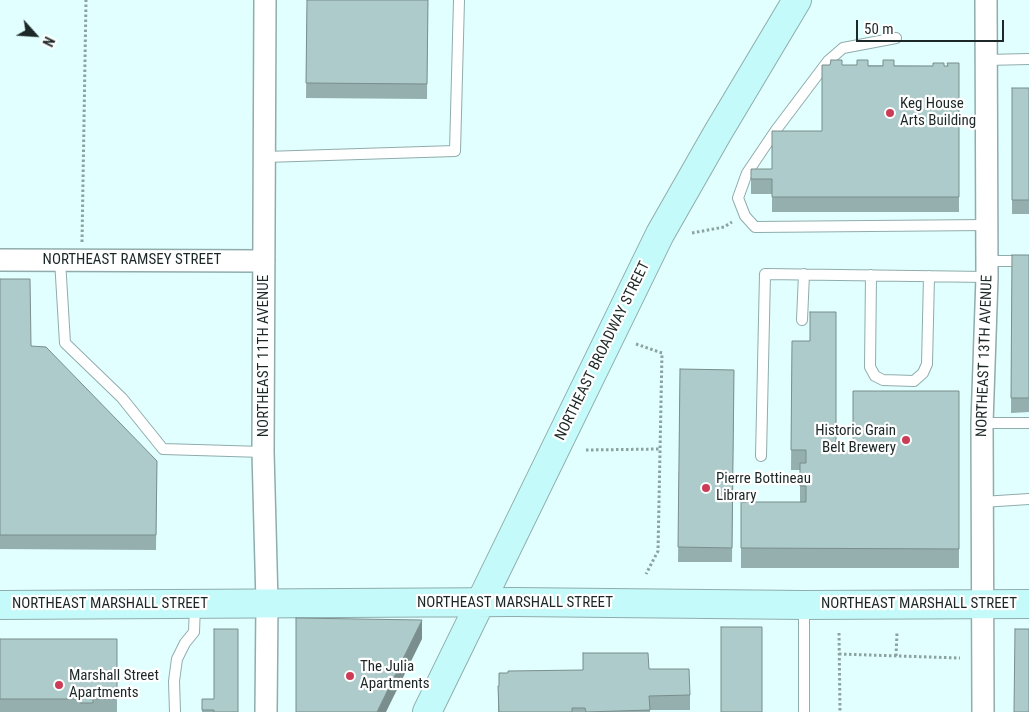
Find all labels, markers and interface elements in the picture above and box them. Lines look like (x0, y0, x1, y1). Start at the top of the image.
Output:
north arrow (10, 10, 60, 60)
scale bar (859, 10, 1006, 42)
text: 50 m (864, 20, 894, 38)
text: N (39, 34, 58, 49)
place label: Keg House Arts Building (900, 95, 976, 130)
marker: Keg House Arts Building (884, 107, 896, 119)
street label: NORTHEAST RAMSEY STREET (43, 251, 221, 269)
street label: NORTHEAST BROADWAY STREET (552, 259, 654, 443)
street label: NORTHEAST 11TH AVENUE (255, 275, 273, 437)
street label: NORTHEAST 13TH AVENUE (973, 275, 997, 437)
place label: Historic Grain Belt Brewery (815, 422, 896, 457)
marker: Historic Grain Belt Brewery (900, 434, 912, 446)
place label: Pierre Bottineau Library (716, 470, 811, 505)
marker: Pierre Bottineau Library (700, 482, 712, 494)
street label: NORTHEAST MARSHALL STREET (417, 594, 613, 612)
street label: NORTHEAST MARSHALL STREET (12, 595, 208, 613)
street label: NORTHEAST MARSHALL STREET (821, 595, 1017, 613)
place label: The Julia Apartments (360, 658, 429, 693)
place label: Marshall Street Apartments (69, 667, 159, 702)
marker: The Julia Apartments (344, 670, 356, 682)
marker: Marshall Street Apartments (53, 679, 65, 691)

